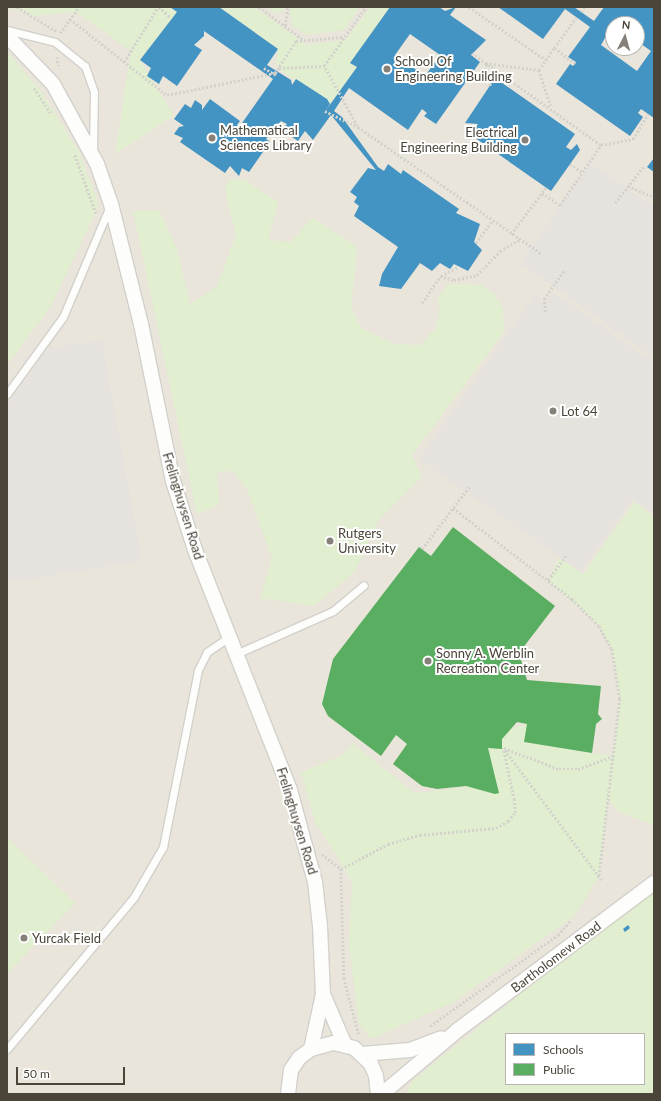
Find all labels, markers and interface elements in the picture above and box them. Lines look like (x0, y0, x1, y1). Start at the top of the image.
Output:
north arrow (605, 16, 645, 56)
text: N (621, 18, 631, 31)
place label: School Of Engineering Building (395, 54, 512, 85)
marker: School Of Engineering Building (382, 64, 392, 74)
place label: Mathematical Sciences Library (220, 123, 312, 154)
place label: Electrical Engineering Building (400, 125, 517, 156)
marker: Mathematical Sciences Library (207, 133, 217, 143)
marker: Electrical Engineering Building (520, 135, 530, 145)
place label: Lot 64 (561, 403, 598, 419)
marker: Lot 64 (548, 406, 558, 416)
street label: Frelinghuysen Road (159, 450, 207, 562)
place label: Rutgers University (338, 526, 396, 557)
marker: Rutgers University (325, 536, 335, 546)
place label: Sonny A. Werblin Recreation Center (436, 646, 539, 677)
marker: Sonny A. Werblin Recreation Center (423, 656, 433, 666)
street label: Frelinghuysen Road (273, 765, 321, 877)
street label: Bartholomew Road (508, 918, 604, 996)
place label: Yurcak Field (32, 930, 101, 946)
marker: Yurcak Field (19, 933, 29, 943)
legend (505, 1033, 645, 1085)
text: Schools (543, 1042, 584, 1057)
scale bar (18, 1059, 127, 1085)
text: Public (543, 1062, 575, 1077)
text: 50 m (23, 1066, 50, 1081)

